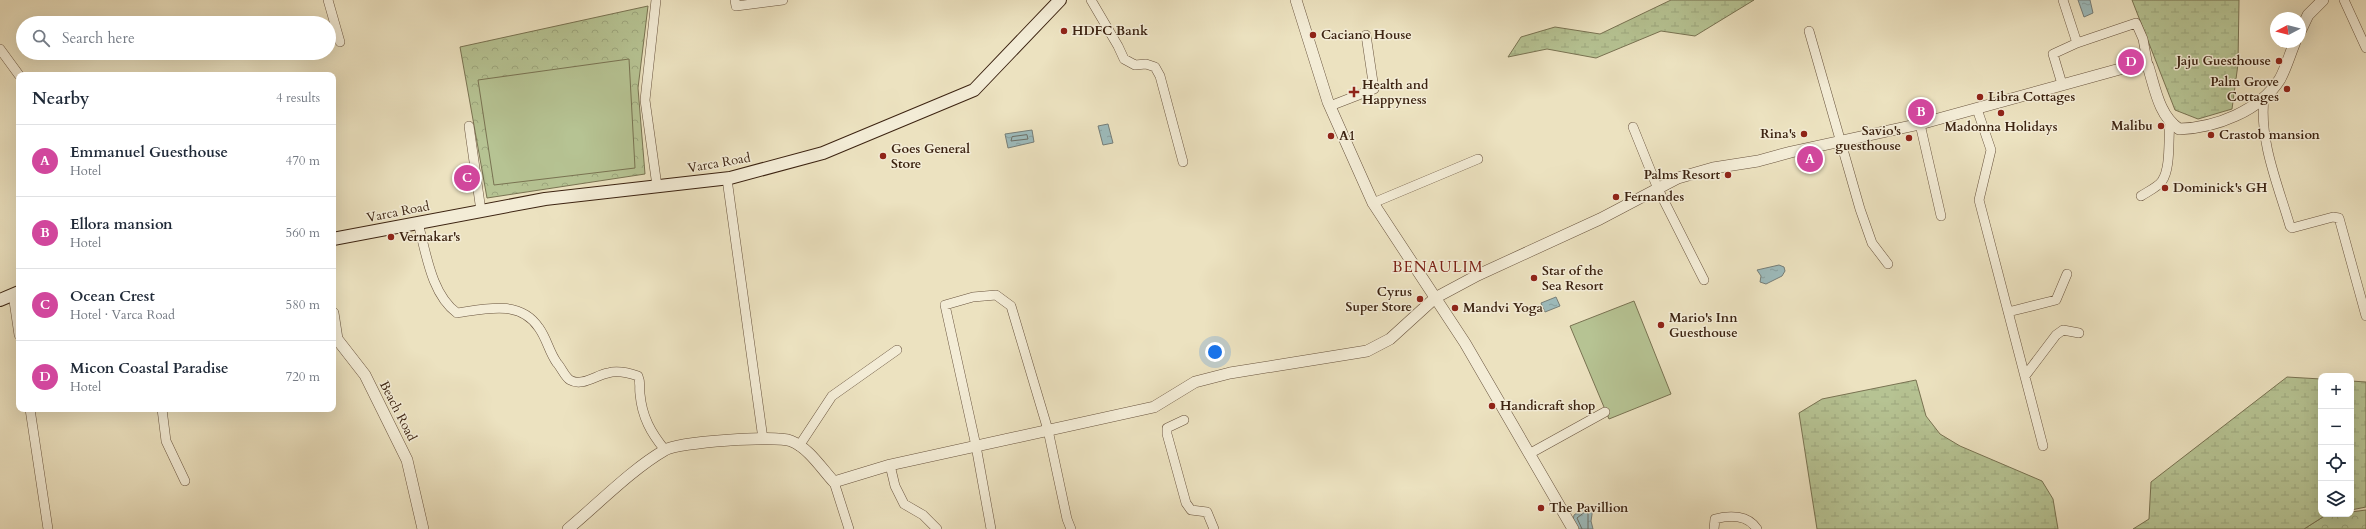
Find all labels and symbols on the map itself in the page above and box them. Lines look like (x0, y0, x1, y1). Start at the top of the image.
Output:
north arrow (2270, 12, 2306, 48)
place label: HDFC Bank (1072, 22, 1149, 40)
marker: HDFC Bank (1059, 26, 1069, 36)
place label: Caciano House (1321, 26, 1412, 44)
marker: Caciano House (1308, 30, 1318, 40)
pin: D (2118, 47, 2144, 77)
place label: Jaju Guesthouse (2175, 52, 2271, 70)
marker: Jaju Guesthouse (2274, 56, 2284, 66)
place label: Palm Grove Cottages (2210, 73, 2279, 106)
place label: Health and Happyness (1362, 76, 1429, 109)
marker: Palm Grove Cottages (2282, 84, 2292, 94)
marker: Health and Happyness (1349, 87, 1359, 97)
place label: Libra Cottages (1988, 88, 2076, 106)
marker: Libra Cottages (1975, 92, 1985, 102)
pin: B (1908, 97, 1934, 127)
marker: Madonna Holidays (1996, 108, 2006, 118)
place label: Malibu (2111, 117, 2153, 135)
place label: Madonna Holidays (1944, 118, 2058, 136)
marker: Malibu (2156, 121, 2166, 131)
place label: Savio's guesthouse (1835, 122, 1901, 155)
place label: Rina's (1760, 125, 1796, 143)
place label: Crastob mansion (2219, 126, 2320, 144)
place label: A1 (1339, 127, 1355, 145)
marker: Rina's (1799, 129, 1809, 139)
marker: Crastob mansion (2206, 130, 2216, 140)
marker: A1 (1326, 131, 1336, 141)
marker: Savio's guesthouse (1904, 133, 1914, 143)
place label: Goes General Store (891, 140, 970, 173)
pin: A (1797, 144, 1823, 174)
street label: Varca Road (686, 149, 752, 177)
marker: Goes General Store (878, 151, 888, 161)
pin: C (454, 163, 480, 193)
place label: Palms Resort (1644, 166, 1720, 184)
marker: Palms Resort (1723, 170, 1733, 180)
place label: Dominick's GH (2173, 179, 2268, 197)
marker: Dominick's GH (2160, 183, 2170, 193)
place label: Fernandes (1624, 188, 1684, 206)
marker: Fernandes (1611, 192, 1621, 202)
street label: Varca Road (365, 197, 431, 227)
place label: Vernakar's (399, 228, 461, 246)
marker: Vernakar's (386, 232, 396, 242)
district label: BENAULIM (1392, 257, 1484, 277)
place label: Star of the Sea Resort (1542, 262, 1604, 295)
marker: Star of the Sea Resort (1529, 273, 1539, 283)
place label: Cyrus Super Store (1346, 283, 1412, 316)
marker: Cyrus Super Store (1415, 294, 1425, 304)
place label: Mandvi Yoga (1463, 299, 1544, 317)
marker: Mandvi Yoga (1450, 303, 1460, 313)
place label: Mario's Inn Guesthouse (1669, 309, 1738, 342)
marker: Mario's Inn Guesthouse (1656, 320, 1666, 330)
your location (1205, 342, 1225, 362)
street label: Beach Road (375, 378, 421, 444)
place label: Handicraft shop (1500, 397, 1595, 415)
marker: Handicraft shop (1487, 401, 1497, 411)
place label: The Pavillion (1549, 499, 1629, 517)
marker: The Pavillion (1536, 503, 1546, 513)

